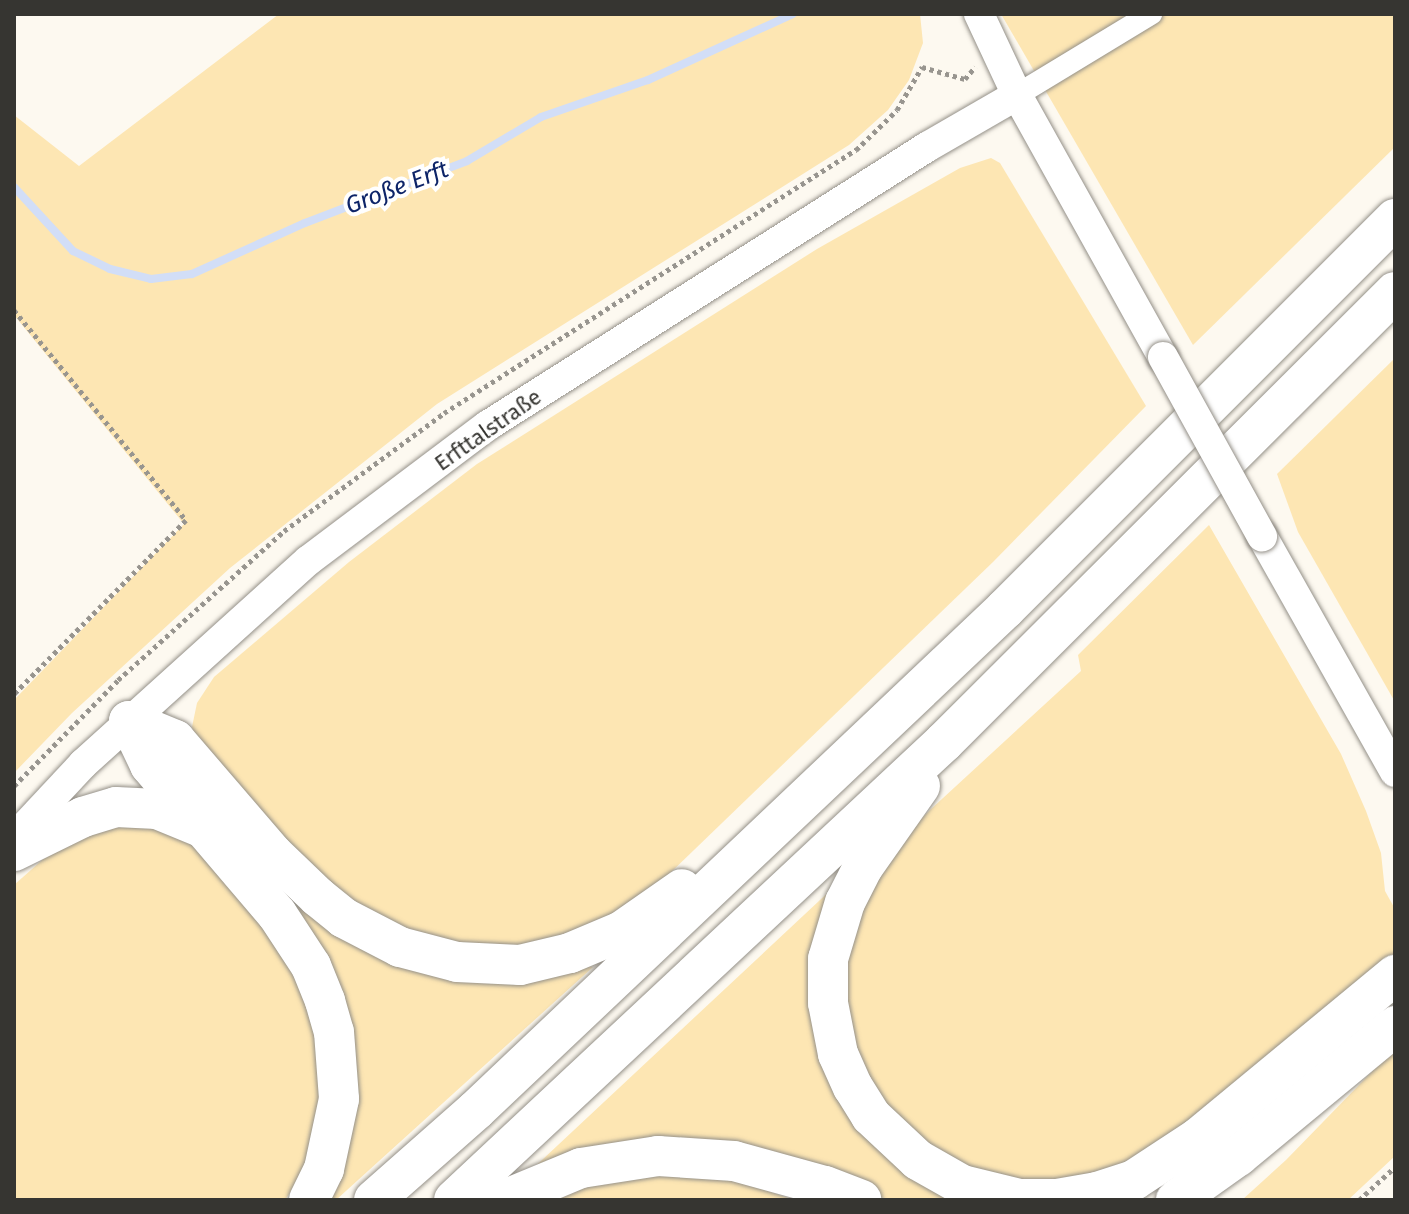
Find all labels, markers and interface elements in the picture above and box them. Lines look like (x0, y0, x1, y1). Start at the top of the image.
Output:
water label: Große Erft (341, 155, 453, 221)
street label: Erfttalstraße (430, 384, 546, 476)

